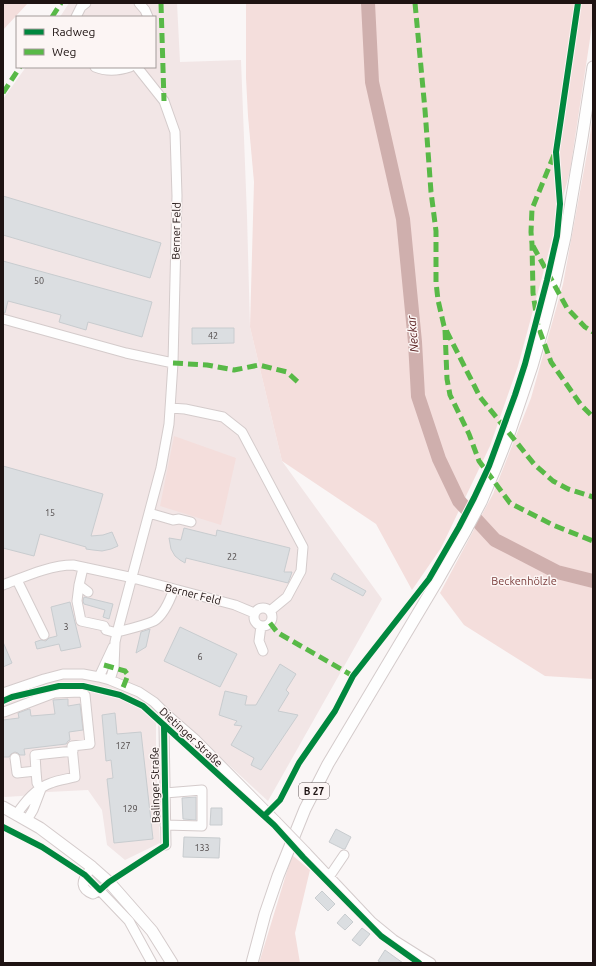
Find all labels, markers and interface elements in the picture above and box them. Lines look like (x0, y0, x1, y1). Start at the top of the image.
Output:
legend (16, 16, 156, 68)
text: Radweg (52, 25, 95, 38)
text: Weg (52, 45, 76, 58)
street label: Berner Feld (169, 202, 183, 260)
house number: 50 (34, 276, 44, 286)
water label: Neckar (404, 315, 421, 353)
house number: 42 (208, 331, 218, 341)
house number: 15 (45, 508, 55, 518)
house number: 22 (227, 552, 237, 562)
park label: Beckenhölzle (491, 575, 557, 587)
street label: Berner Feld (164, 581, 222, 607)
house number: 3 (63, 622, 69, 632)
house number: 6 (197, 652, 203, 662)
street label: Dietinger Straße (157, 705, 225, 769)
house number: 127 (115, 741, 131, 751)
street label: Balinger Straße (148, 747, 162, 823)
road number: B 27 (299, 783, 329, 799)
house number: 129 (122, 804, 138, 814)
house number: 133 (194, 843, 210, 853)

